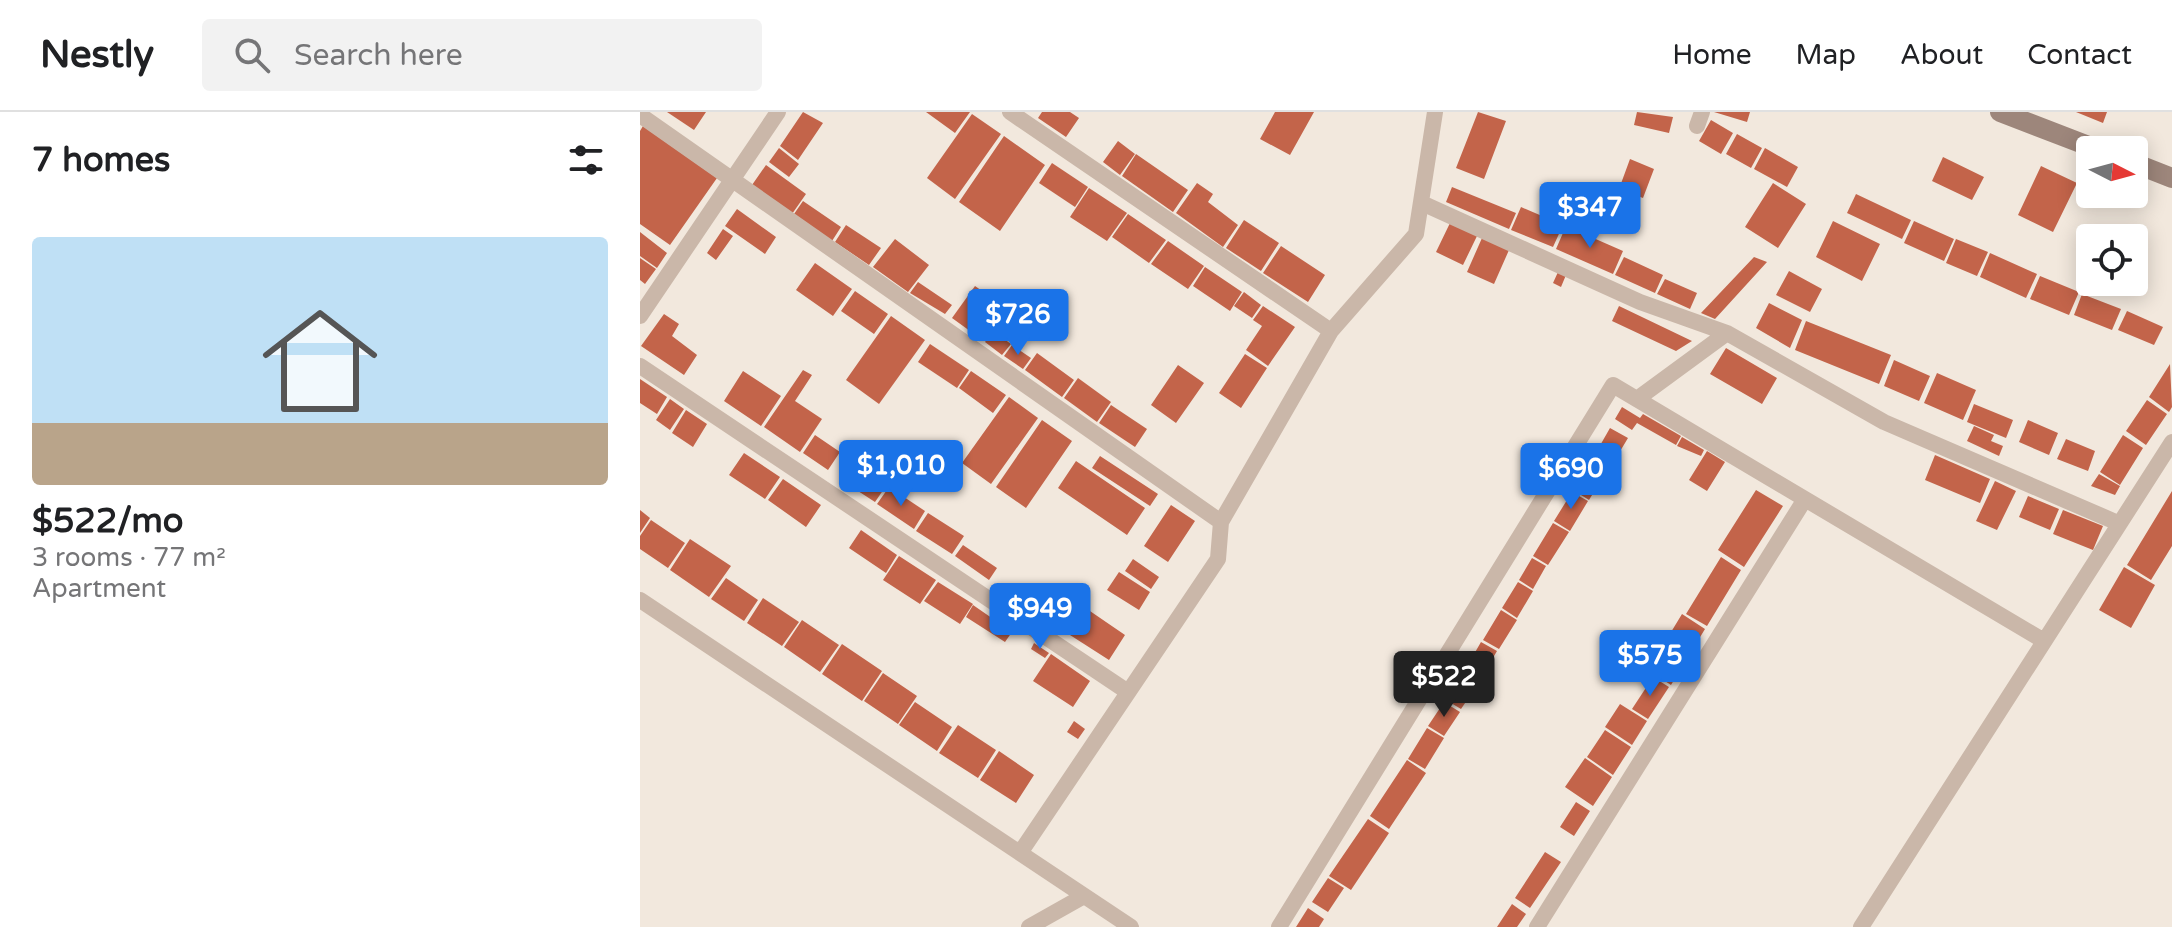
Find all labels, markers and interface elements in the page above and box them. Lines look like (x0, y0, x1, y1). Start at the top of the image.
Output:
search box (202, 19, 762, 91)
text: Nestly (40, 32, 154, 78)
icon: search (230, 33, 274, 77)
text: Search here (294, 37, 463, 74)
text: Home (1672, 38, 1752, 72)
text: Map (1796, 38, 1856, 72)
text: About (1900, 38, 1983, 72)
text: Contact (2027, 38, 2132, 72)
north arrow (2076, 136, 2148, 208)
map controls (2076, 136, 2148, 296)
icon: filters (564, 138, 608, 182)
text: 7 homes (32, 140, 170, 181)
pin: $347 (1543, 182, 1637, 250)
text: $347 (1557, 192, 1623, 223)
button: locate (2076, 224, 2148, 296)
icon: home (248, 289, 392, 433)
pin: $726 (971, 289, 1065, 357)
text: $726 (985, 299, 1051, 330)
pin: $1,010 (836, 440, 966, 508)
pin: $690 (1524, 443, 1618, 511)
text: $1,010 (857, 450, 945, 481)
text: $690 (1538, 453, 1604, 484)
text: $522/mo (32, 501, 183, 542)
text: 3 rooms · 77 m² (32, 542, 226, 573)
text: Apartment (32, 573, 166, 604)
pin: $949 (993, 583, 1087, 651)
text: $949 (1007, 593, 1073, 624)
pin: $575 (1603, 630, 1697, 698)
text: $575 (1617, 640, 1683, 671)
pin: $522 (1397, 651, 1491, 719)
text: $522 (1411, 661, 1477, 692)

